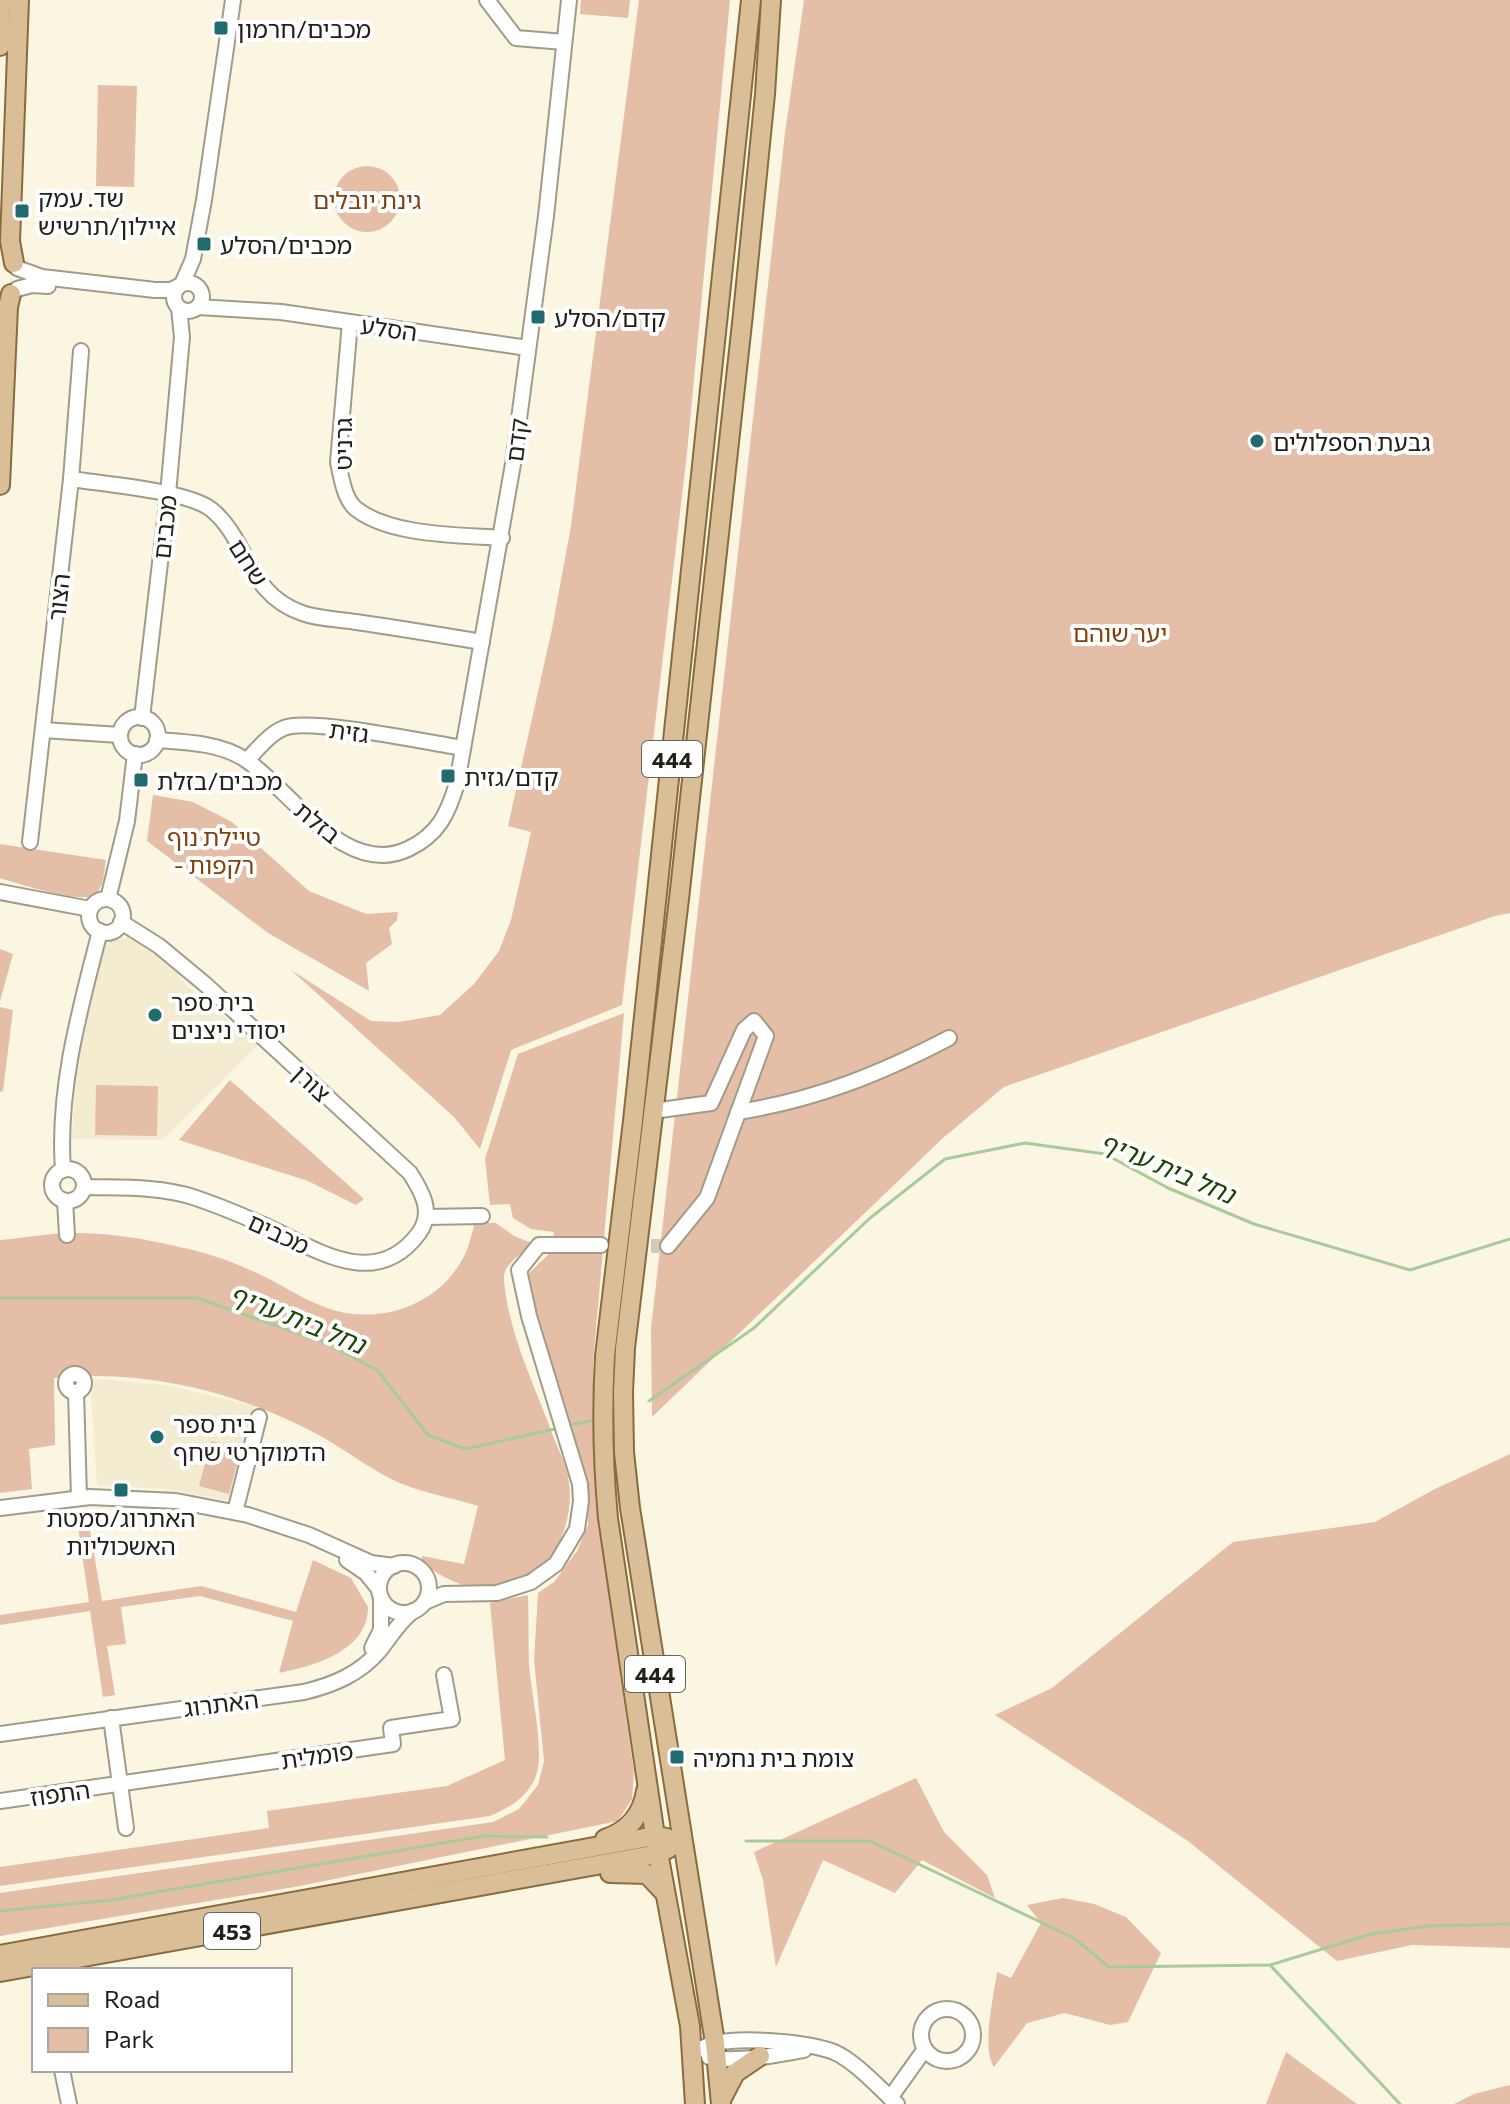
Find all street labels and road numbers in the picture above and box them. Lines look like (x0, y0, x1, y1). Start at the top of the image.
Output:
street label: הסלע (359, 310, 419, 346)
street label: קדם (499, 416, 533, 464)
street label: גרניט (328, 418, 357, 470)
street label: מכבים (146, 494, 182, 560)
street label: שחם (223, 533, 275, 591)
street label: הצור (41, 572, 75, 622)
street label: גזית (327, 714, 371, 748)
road number: 444 (642, 741, 702, 777)
street label: בזלת (289, 795, 347, 849)
street label: צורן (287, 1058, 337, 1108)
street label: מכבים (244, 1206, 314, 1260)
road number: 444 (625, 1656, 685, 1692)
street label: האתרוג (182, 1684, 260, 1722)
street label: פומלית (279, 1736, 355, 1774)
street label: התפוז (28, 1774, 92, 1812)
road number: 453 (204, 1913, 260, 1949)

